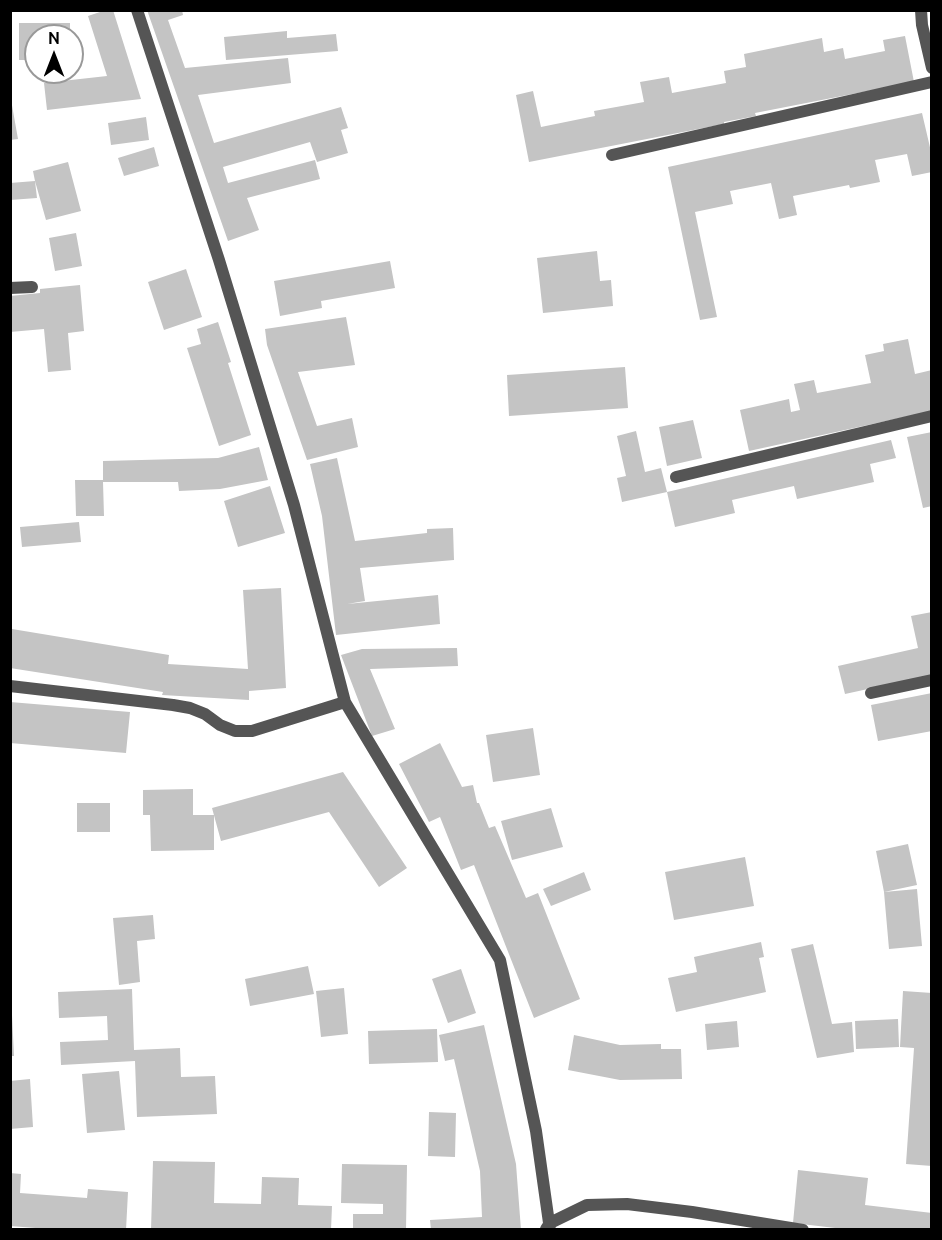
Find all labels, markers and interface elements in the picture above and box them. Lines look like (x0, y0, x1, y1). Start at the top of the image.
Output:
north arrow (24, 24, 84, 84)
text: N (48, 29, 60, 47)

